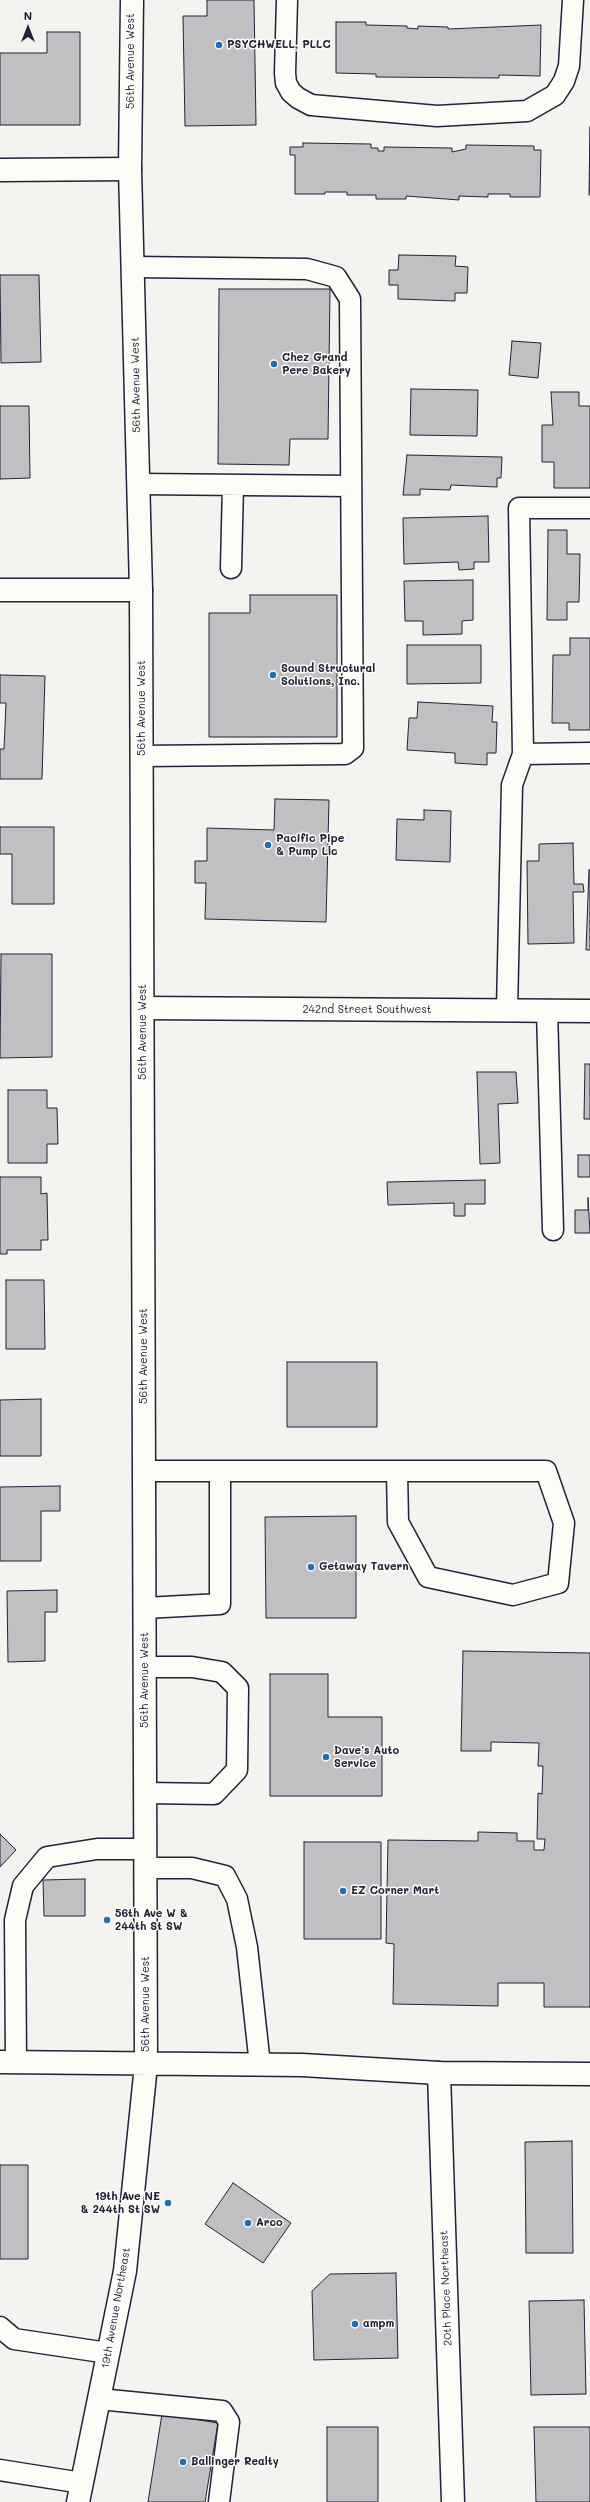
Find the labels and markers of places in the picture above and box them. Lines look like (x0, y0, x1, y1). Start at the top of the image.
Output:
place label: PSYCHWELL, PLLC (227, 38, 331, 52)
marker: PSYCHWELL, PLLC (214, 40, 224, 50)
place label: Chez Grand Pere Bakery (282, 351, 351, 377)
marker: Chez Grand Pere Bakery (269, 359, 279, 369)
place label: Sound Structural Solutions, Inc. (281, 662, 375, 688)
marker: Sound Structural Solutions, Inc. (268, 670, 278, 680)
place label: Pacific Pipe & Pump Llc (276, 832, 344, 858)
marker: Pacific Pipe & Pump Llc (263, 840, 273, 850)
place label: Getaway Tavern (319, 1560, 409, 1574)
marker: Getaway Tavern (306, 1562, 316, 1572)
place label: Dave's Auto Service (334, 1744, 399, 1770)
marker: Dave's Auto Service (321, 1752, 331, 1762)
place label: EZ Corner Mart (351, 1884, 439, 1898)
marker: EZ Corner Mart (338, 1886, 348, 1896)
place label: 56th Ave W & 244th St SW (115, 1907, 188, 1933)
marker: 56th Ave W & 244th St SW (102, 1915, 112, 1925)
place label: 19th Ave NE & 244th St SW (80, 2190, 160, 2216)
marker: 19th Ave NE & 244th St SW (163, 2198, 173, 2208)
place label: Arco (256, 2216, 283, 2230)
marker: Arco (243, 2218, 253, 2228)
place label: ampm (363, 2317, 394, 2331)
marker: ampm (350, 2319, 360, 2329)
place label: Ballinger Realty (191, 2455, 279, 2469)
marker: Ballinger Realty (178, 2457, 188, 2467)

